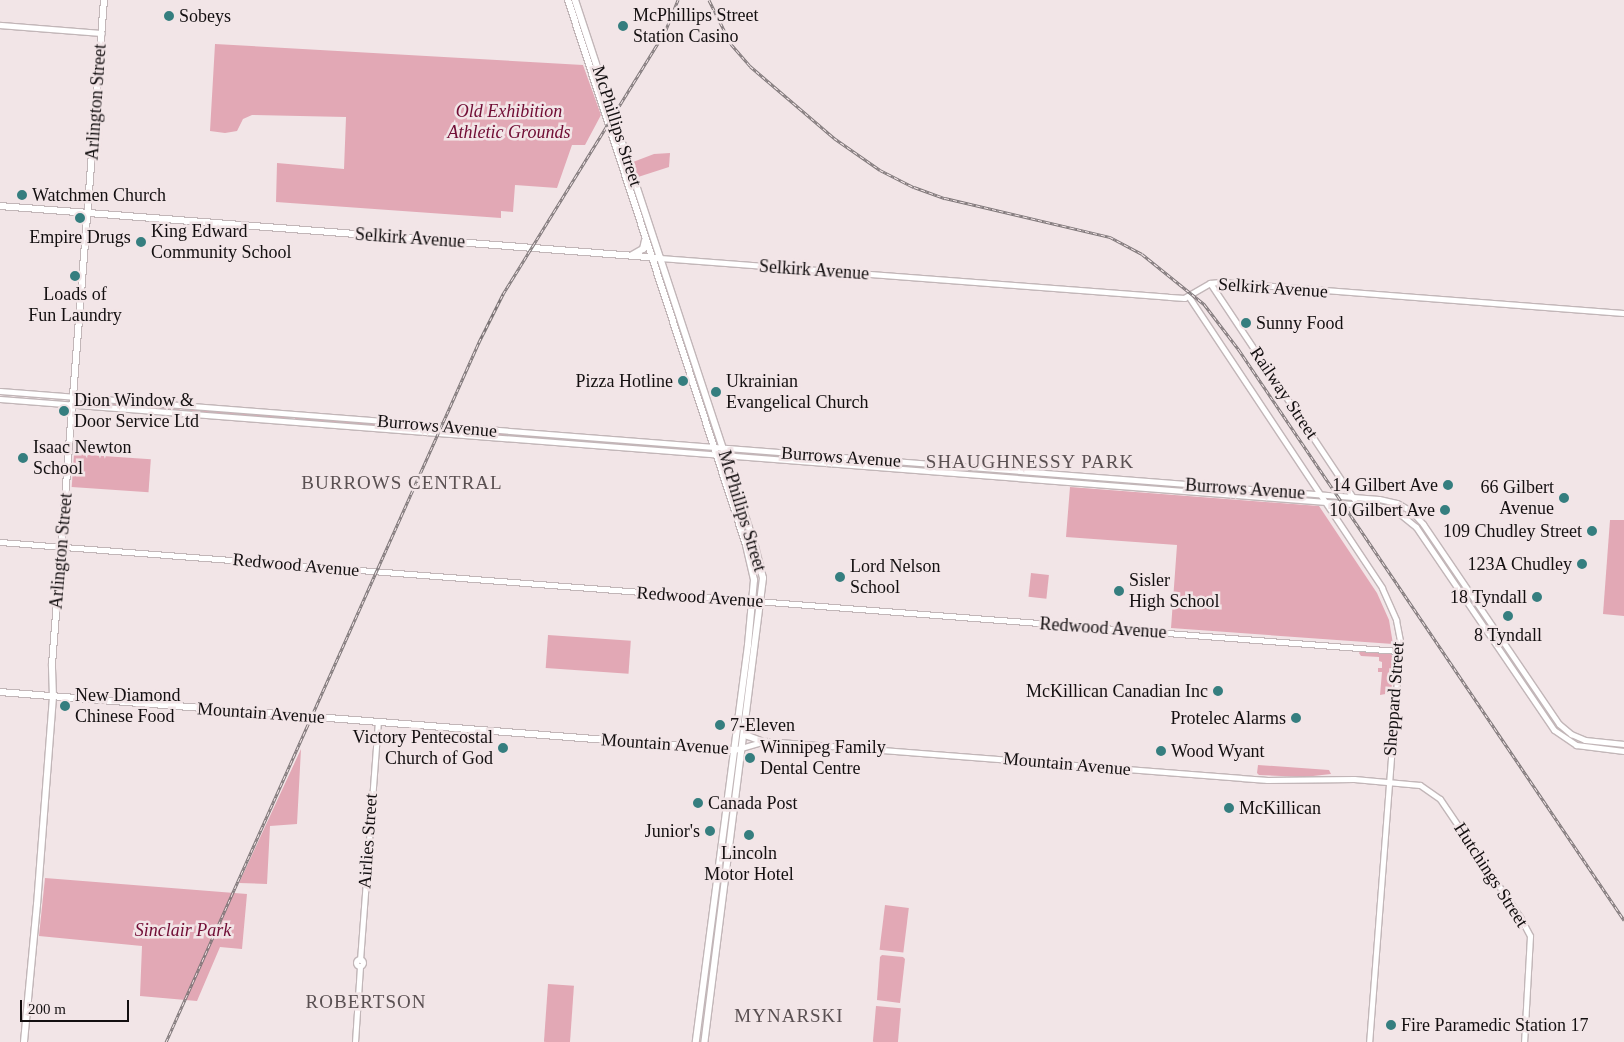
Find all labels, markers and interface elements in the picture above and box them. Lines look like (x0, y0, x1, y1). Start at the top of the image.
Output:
place label: Sobeys (179, 5, 231, 27)
place label: McPhillips Street Station Casino (633, 5, 758, 48)
marker: Sobeys (163, 10, 175, 22)
marker: McPhillips Street Station Casino (617, 20, 629, 32)
street label: Arlington Street (81, 43, 111, 161)
street label: McPhillips Street (587, 63, 647, 189)
park label: Old Exhibition Athletic Grounds (448, 101, 570, 144)
place label: Watchmen Church (32, 184, 166, 206)
marker: Watchmen Church (16, 189, 28, 201)
marker: Empire Drugs (74, 212, 86, 224)
place label: King Edward Community School (151, 221, 292, 264)
street label: Selkirk Avenue (354, 223, 466, 253)
place label: Empire Drugs (29, 226, 131, 248)
marker: King Edward Community School (135, 236, 147, 248)
street label: Selkirk Avenue (758, 255, 870, 285)
marker: Loads of Fun Laundry (69, 270, 81, 282)
street label: Selkirk Avenue (1217, 273, 1329, 303)
place label: Loads of Fun Laundry (28, 284, 122, 326)
place label: Sunny Food (1256, 312, 1344, 334)
marker: Sunny Food (1240, 317, 1252, 329)
street label: Railway Street (1245, 343, 1323, 443)
place label: Pizza Hotline (576, 370, 673, 392)
place label: Ukrainian Evangelical Church (726, 371, 868, 414)
marker: Pizza Hotline (677, 375, 689, 387)
marker: Ukrainian Evangelical Church (710, 386, 722, 398)
place label: Dion Window & Door Service Ltd (74, 390, 199, 432)
marker: Dion Window & Door Service Ltd (58, 405, 70, 417)
street label: Burrows Avenue (376, 410, 498, 442)
place label: Isaac Newton School (33, 437, 131, 479)
street label: Burrows Avenue (780, 442, 902, 472)
street label: McPhillips Street (713, 448, 771, 574)
district label: SHAUGHNESSY PARK (923, 451, 1137, 473)
marker: Isaac Newton School (17, 452, 29, 464)
district label: BURROWS CENTRAL (299, 472, 505, 494)
street label: Burrows Avenue (1184, 474, 1306, 504)
place label: 14 Gilbert Ave (1331, 474, 1438, 496)
place label: 66 Gilbert Avenue (1481, 477, 1554, 520)
marker: 14 Gilbert Ave (1442, 479, 1454, 491)
street label: Arlington Street (45, 492, 77, 610)
marker: 66 Gilbert Avenue (1558, 492, 1570, 504)
place label: 10 Gilbert Ave (1328, 499, 1435, 521)
marker: 10 Gilbert Ave (1439, 504, 1451, 516)
place label: 109 Chudley Street (1443, 520, 1582, 542)
marker: 109 Chudley Street (1586, 525, 1598, 537)
street label: Redwood Avenue (231, 549, 361, 581)
place label: 123A Chudley (1467, 553, 1572, 575)
place label: Lord Nelson School (850, 556, 940, 598)
marker: 123A Chudley (1576, 558, 1588, 570)
place label: Sisler High School (1129, 570, 1220, 612)
marker: Lord Nelson School (834, 571, 846, 583)
street label: Redwood Avenue (635, 582, 765, 612)
marker: Sisler High School (1113, 585, 1125, 597)
place label: 18 Tyndall (1450, 586, 1527, 608)
marker: 18 Tyndall (1531, 591, 1543, 603)
marker: 8 Tyndall (1502, 610, 1514, 622)
street label: Redwood Avenue (1038, 613, 1168, 643)
place label: 8 Tyndall (1474, 624, 1542, 646)
street label: Sheppard Street (1379, 641, 1409, 757)
place label: McKillican Canadian Inc (1026, 680, 1208, 702)
place label: New Diamond Chinese Food (75, 685, 180, 728)
marker: McKillican Canadian Inc (1212, 685, 1224, 697)
street label: Mountain Avenue (196, 698, 326, 728)
marker: New Diamond Chinese Food (59, 700, 71, 712)
place label: Protelec Alarms (1170, 707, 1286, 729)
marker: Protelec Alarms (1290, 712, 1302, 724)
place label: 7-Eleven (730, 714, 795, 736)
marker: 7-Eleven (714, 719, 726, 731)
place label: Victory Pentecostal Church of God (353, 727, 493, 770)
street label: Mountain Avenue (600, 729, 730, 759)
place label: Winnipeg Family Dental Centre (760, 737, 886, 780)
place label: Wood Wyant (1171, 740, 1265, 762)
marker: Victory Pentecostal Church of God (497, 742, 509, 754)
marker: Wood Wyant (1155, 745, 1167, 757)
street label: Mountain Avenue (1002, 748, 1132, 780)
marker: Winnipeg Family Dental Centre (744, 752, 756, 764)
place label: Canada Post (708, 792, 797, 814)
street label: Airlies Street (354, 793, 382, 889)
marker: Canada Post (692, 797, 704, 809)
place label: McKillican (1239, 797, 1321, 819)
marker: McKillican (1223, 802, 1235, 814)
street label: Hutchings Street (1449, 819, 1533, 931)
place label: Junior's (645, 820, 700, 842)
marker: Junior's (704, 825, 716, 837)
marker: Lincoln Motor Hotel (743, 829, 755, 841)
place label: Lincoln Motor Hotel (704, 843, 794, 886)
park label: Sinclair Park (135, 919, 231, 941)
scale bar (22, 990, 131, 1022)
district label: ROBERTSON (304, 991, 428, 1013)
text: 200 m (28, 1001, 66, 1017)
district label: MYNARSKI (733, 1005, 845, 1027)
place label: Fire Paramedic Station 17 (1401, 1014, 1588, 1036)
marker: Fire Paramedic Station 17 (1385, 1019, 1397, 1031)

